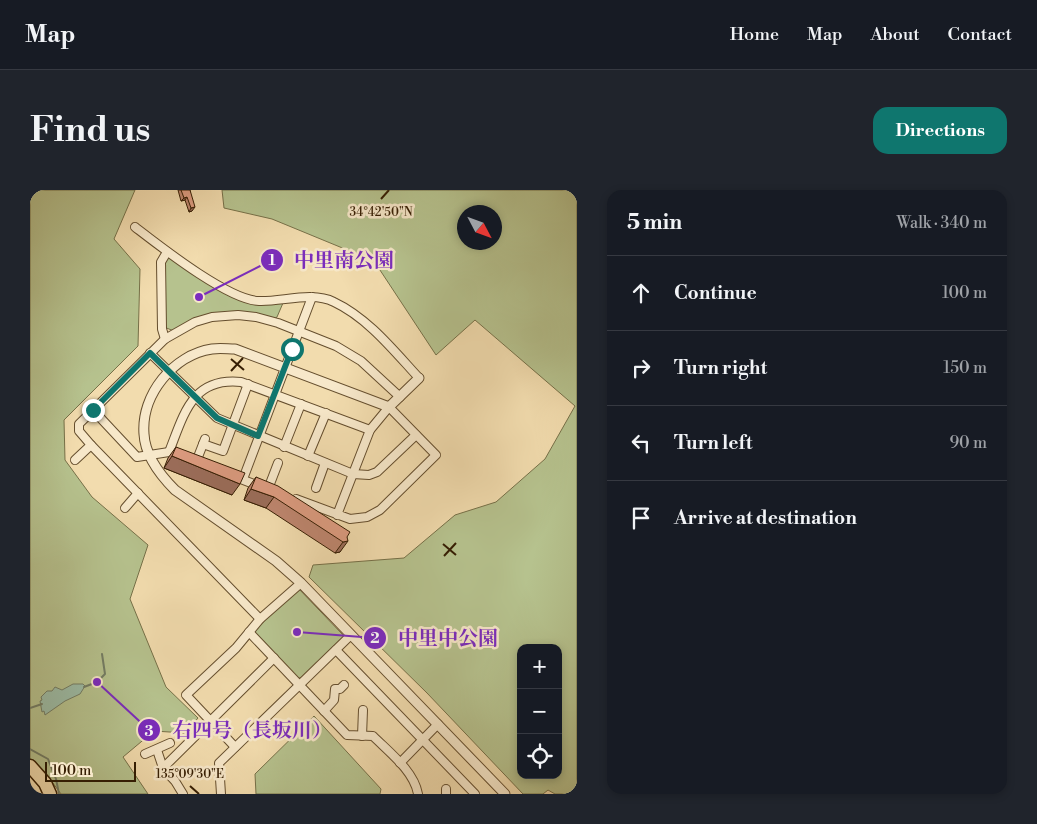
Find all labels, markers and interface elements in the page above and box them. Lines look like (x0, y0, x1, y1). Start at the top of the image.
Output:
text: Map (25, 20, 75, 50)
text: Home (730, 23, 779, 46)
text: Map (807, 23, 843, 46)
text: About (871, 23, 920, 46)
text: Contact (948, 23, 1012, 46)
button: Directions (873, 107, 1007, 154)
text: Find us (30, 109, 150, 152)
text: 34°42'50"N (349, 205, 413, 220)
north arrow (457, 205, 502, 250)
text: 5 min (627, 210, 682, 236)
text: Walk · 340 m (897, 213, 987, 233)
callout: 中里南公園 (259, 243, 404, 278)
text: 中里南公園 (294, 249, 394, 274)
text: 1 (268, 251, 276, 270)
icon: ahead (627, 279, 655, 307)
text: Continue (674, 281, 757, 305)
text: 100 m (942, 283, 987, 303)
route start (281, 338, 304, 361)
icon: right (627, 354, 655, 382)
text: Turn right (674, 356, 767, 380)
text: 150 m (943, 358, 987, 378)
route end (82, 399, 105, 422)
icon: left (627, 429, 655, 457)
text: Turn left (674, 431, 753, 455)
text: 90 m (949, 433, 987, 453)
icon: arrive (627, 504, 655, 532)
text: Arrive at destination (674, 506, 857, 530)
callout: 中里中公園 (363, 620, 508, 655)
text: 中里中公園 (398, 627, 498, 652)
text: 2 (370, 629, 380, 648)
map controls (517, 644, 562, 779)
button: + (517, 644, 562, 689)
button: − (517, 689, 562, 734)
callout: 右四号（長坂川） (137, 713, 342, 748)
text: 右四号（長坂川） (172, 719, 332, 744)
text: 3 (144, 722, 154, 741)
button: locate (517, 734, 562, 779)
scale bar (45, 759, 136, 782)
text: 100 m (52, 762, 91, 780)
text: 135°09'30"E (156, 767, 224, 782)

